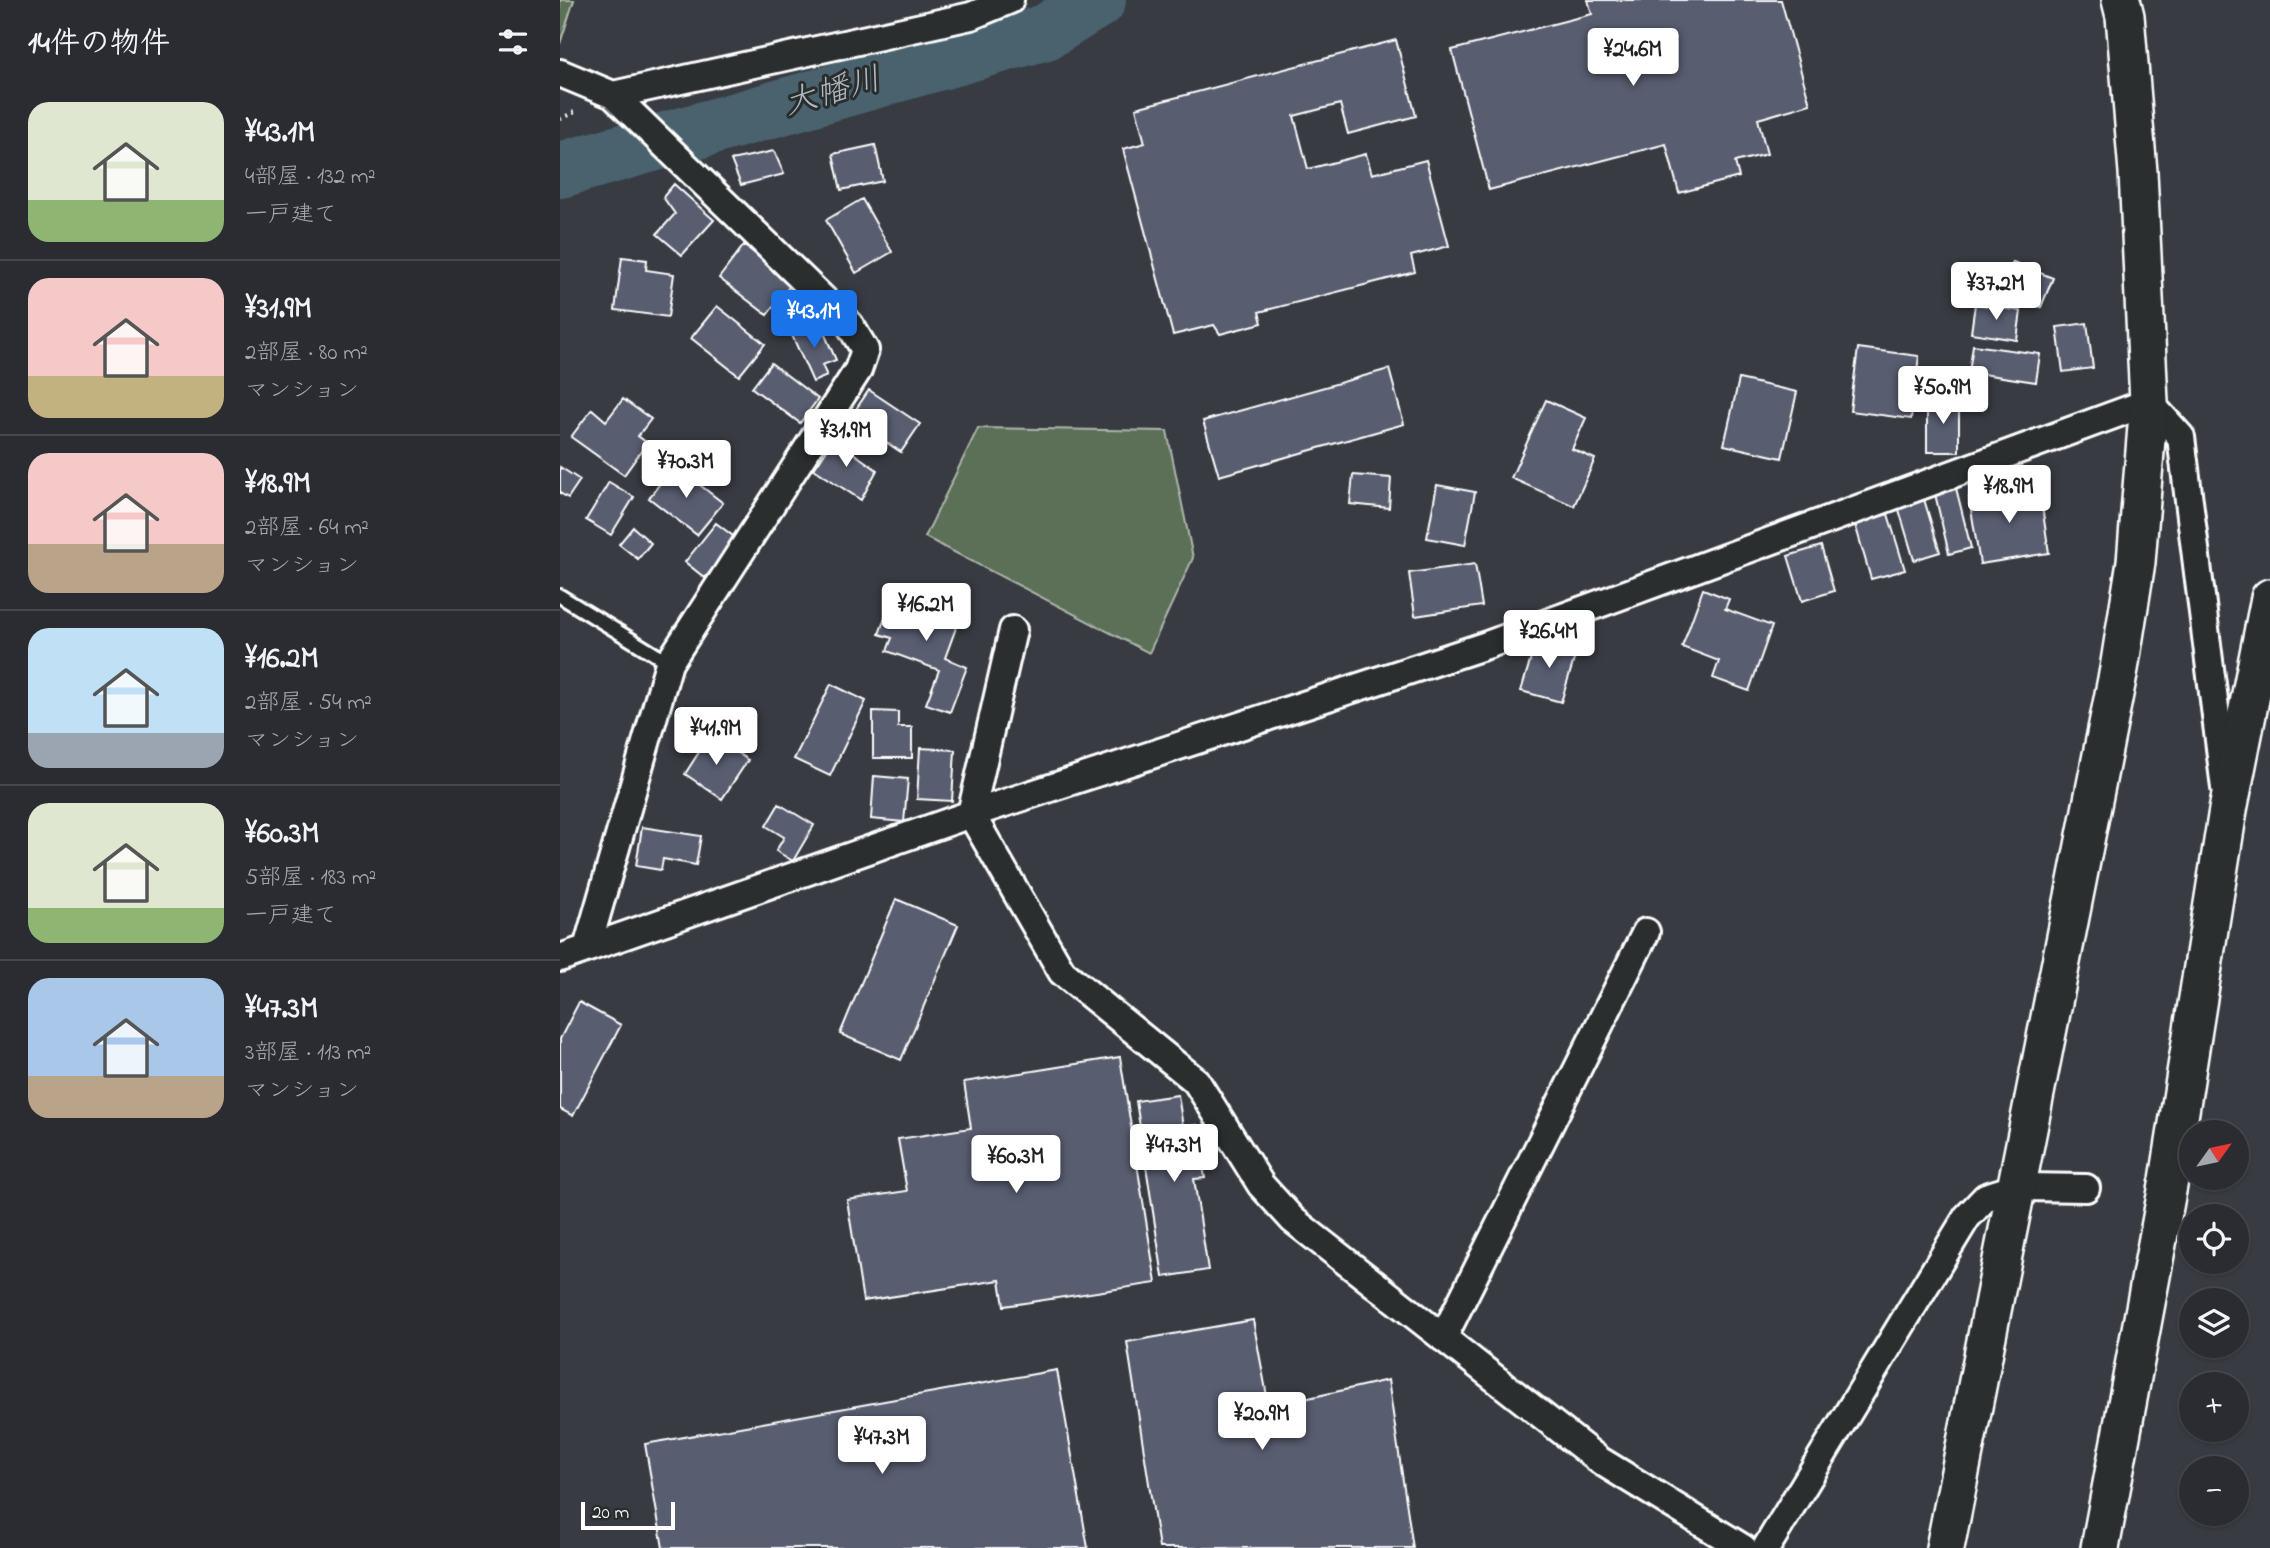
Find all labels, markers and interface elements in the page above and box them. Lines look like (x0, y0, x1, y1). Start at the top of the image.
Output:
text: 14件の物件 (28, 23, 170, 67)
icon: filters (494, 23, 532, 61)
pin: ¥24.6M (1576, 28, 1690, 88)
text: ¥24.6M (1604, 34, 1662, 67)
water label: 大幡川 (779, 56, 887, 130)
text: ¥43.1M (245, 112, 315, 156)
icon: home (84, 130, 168, 214)
text: 4部屋 · 132 m² (245, 161, 376, 194)
text: 一戸建て (245, 199, 337, 232)
pin: ¥37.2M (1939, 262, 2053, 322)
text: ¥37.2M (1967, 268, 2025, 301)
text: ¥31.9M (245, 288, 312, 332)
pin: ¥43.1M (757, 290, 871, 350)
text: ¥43.1M (787, 296, 841, 329)
icon: home (84, 306, 168, 390)
text: 2部屋 · 80 m² (245, 337, 368, 370)
pin: ¥50.9M (1886, 366, 2000, 426)
text: ¥50.9M (1914, 372, 1972, 405)
text: マンション (245, 375, 359, 408)
pin: ¥31.9M (789, 410, 903, 469)
text: ¥31.9M (820, 415, 872, 448)
pin: ¥70.3M (629, 440, 743, 500)
text: ¥70.3M (658, 446, 714, 479)
text: ¥18.9M (245, 463, 311, 507)
pin: ¥18.9M (1952, 466, 2066, 525)
text: ¥18.9M (1984, 471, 2034, 504)
icon: home (84, 481, 168, 565)
text: 2部屋 · 64 m² (245, 512, 369, 545)
text: マンション (245, 550, 359, 583)
pin: ¥16.2M (869, 584, 983, 643)
text: ¥16.2M (898, 589, 954, 622)
pin: ¥26.4M (1492, 610, 1606, 670)
text: ¥26.4M (1520, 616, 1578, 649)
text: ¥16.2M (245, 638, 319, 682)
icon: home (84, 656, 168, 740)
text: 2部屋 · 54 m² (245, 687, 372, 720)
pin: ¥41.9M (659, 708, 773, 767)
text: ¥41.9M (690, 713, 742, 746)
text: マンション (245, 725, 359, 758)
text: ¥60.3M (245, 813, 320, 857)
icon: home (84, 831, 168, 915)
text: 5部屋 · 183 m² (245, 862, 376, 895)
text: 一戸建て (245, 900, 337, 933)
text: ¥47.3M (245, 988, 318, 1032)
icon: home (84, 1006, 168, 1090)
text: 3部屋 · 113 m² (245, 1037, 371, 1070)
text: マンション (245, 1075, 359, 1108)
north arrow (2179, 1120, 2249, 1190)
map controls (2179, 1120, 2249, 1526)
pin: ¥47.3M (1117, 1124, 1231, 1184)
text: ¥47.3M (1146, 1130, 1202, 1163)
pin: ¥60.3M (959, 1136, 1073, 1195)
text: ¥60.3M (987, 1141, 1045, 1174)
button: locate (2179, 1204, 2249, 1274)
button: layers (2179, 1288, 2249, 1358)
button: + (2179, 1372, 2249, 1442)
pin: ¥20.9M (1205, 1392, 1319, 1452)
text: ¥20.9M (1234, 1398, 1290, 1431)
pin: ¥47.3M (825, 1416, 939, 1476)
text: ¥47.3M (854, 1422, 910, 1455)
button: − (2179, 1456, 2249, 1526)
scale bar (581, 1499, 676, 1531)
text: 20 m (592, 1500, 629, 1527)

